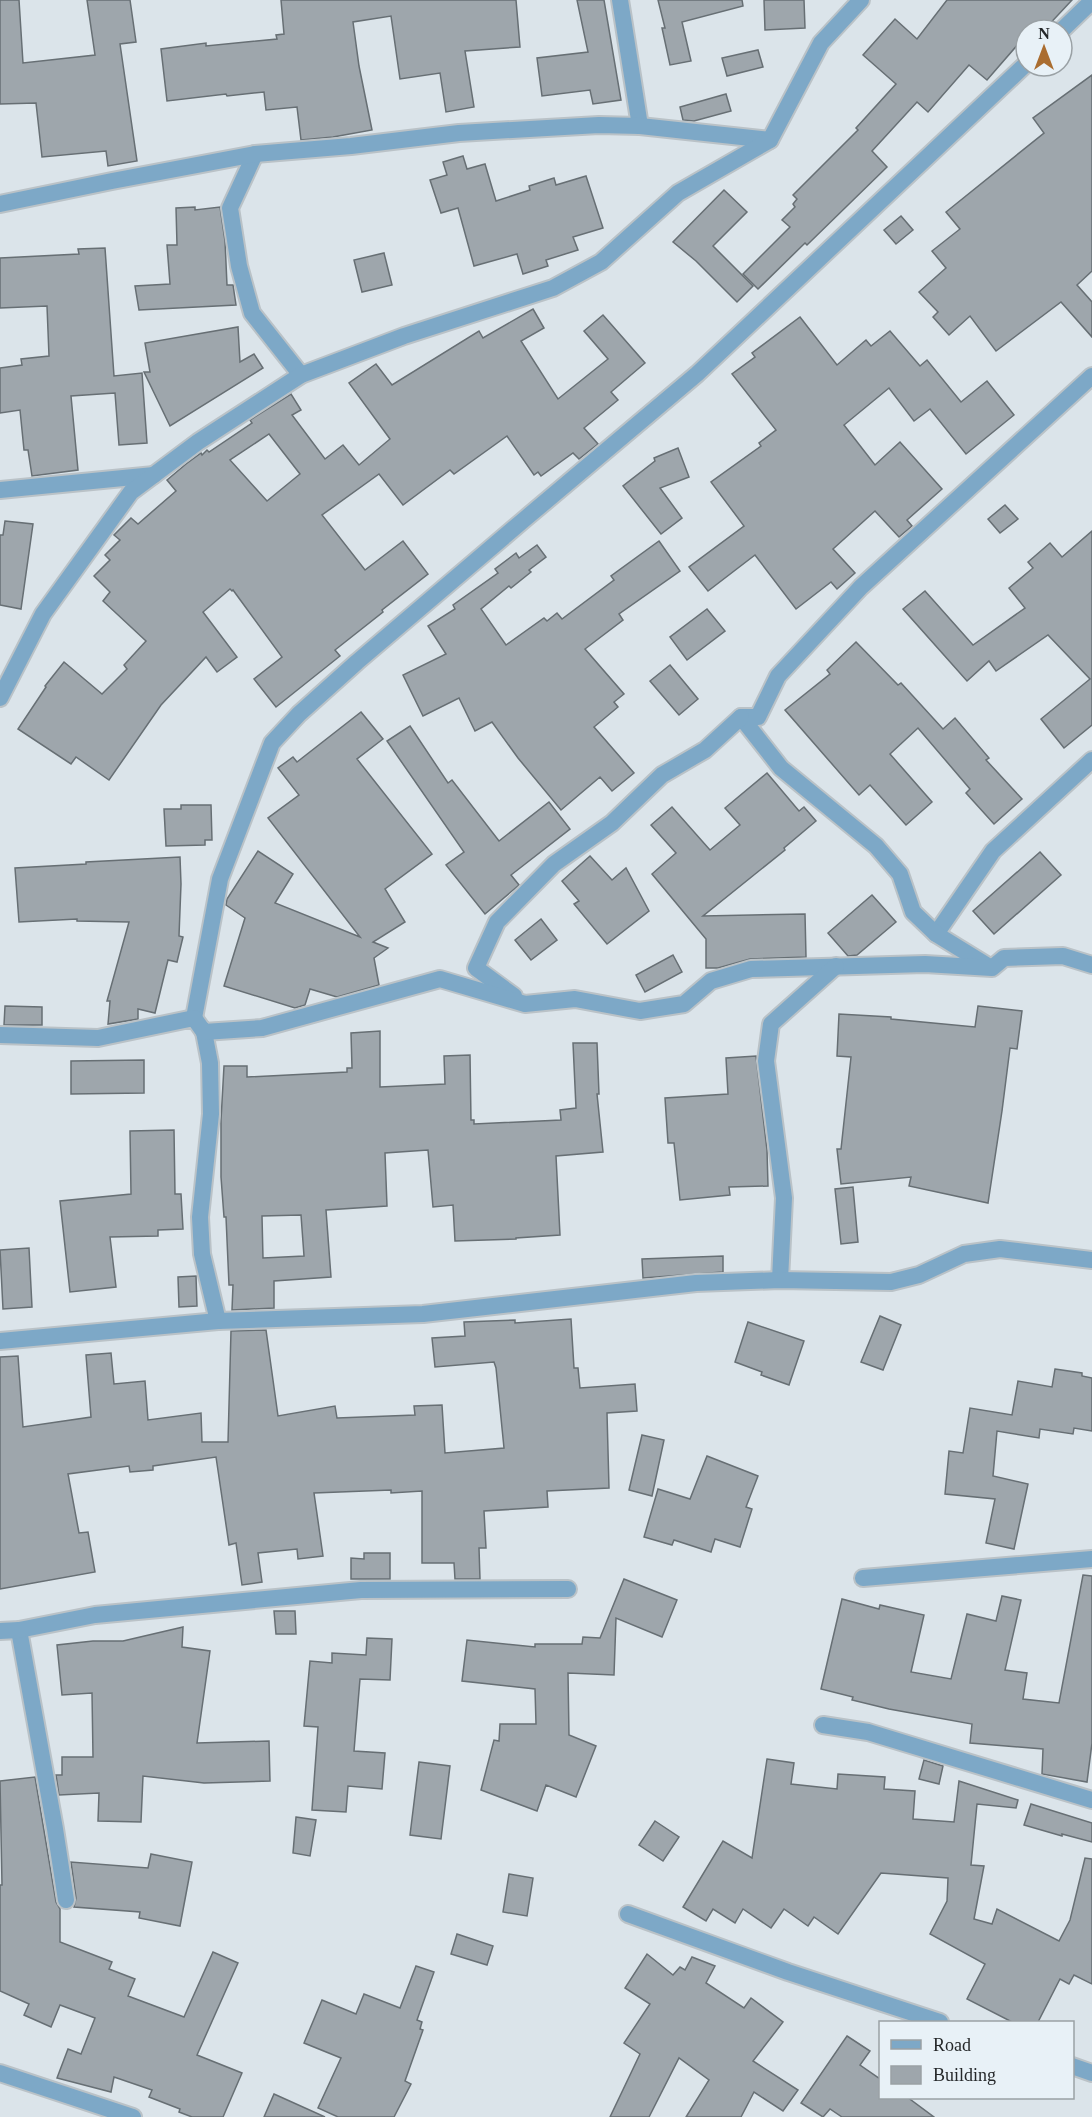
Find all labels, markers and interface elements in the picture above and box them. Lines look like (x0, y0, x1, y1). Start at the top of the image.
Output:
north arrow (1014, 18, 1074, 78)
text: N (1038, 25, 1050, 42)
legend (879, 2021, 1074, 2099)
text: Road (933, 2035, 971, 2055)
text: Building (933, 2065, 996, 2085)

